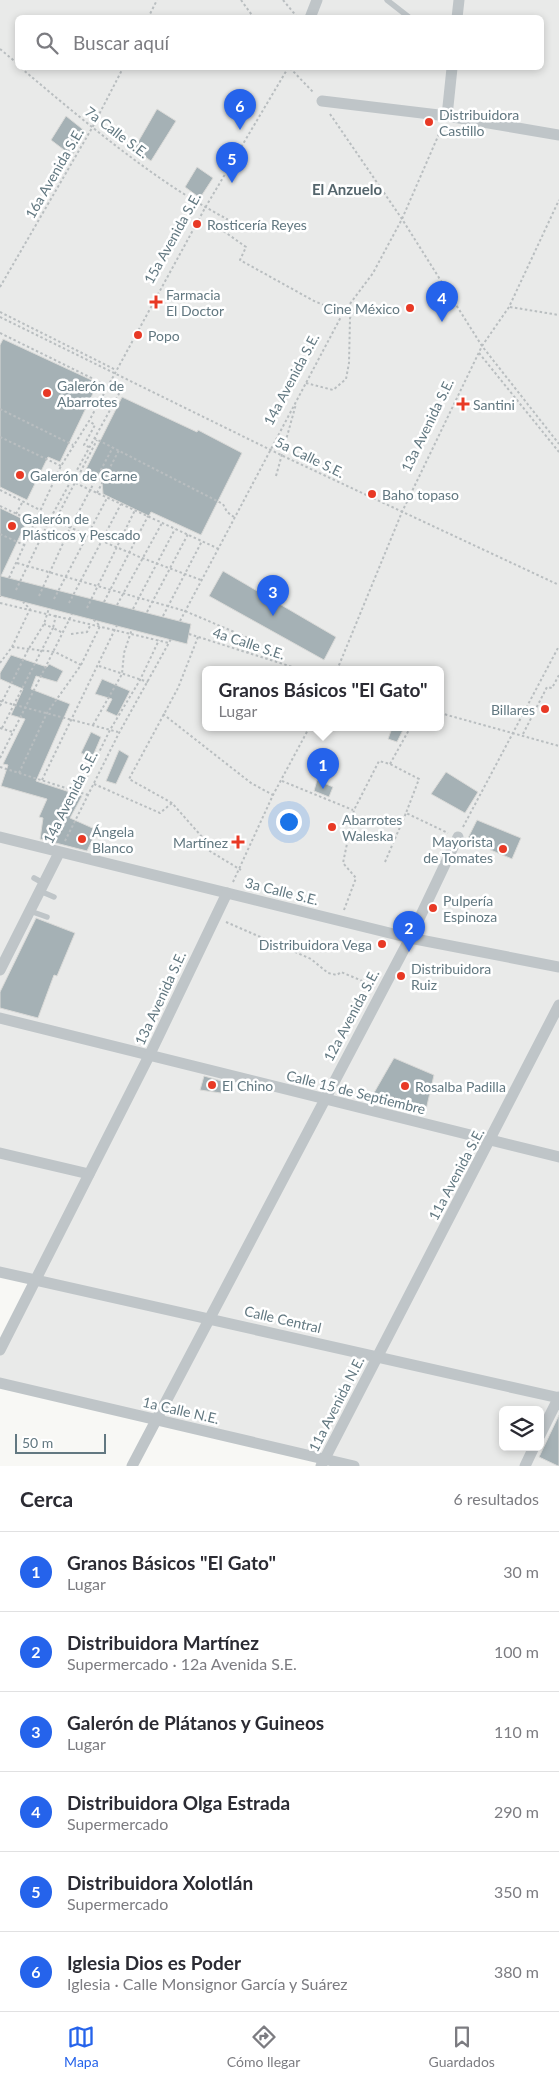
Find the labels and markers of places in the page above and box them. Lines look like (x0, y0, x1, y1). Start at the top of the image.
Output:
pin: 6 (224, 89, 256, 130)
place label: Distribuidora Castillo (439, 106, 519, 139)
marker: Distribuidora Castillo (423, 116, 435, 128)
pin: 5 (216, 142, 248, 183)
place label: Rosticería Reyes (207, 216, 307, 233)
marker: Rosticería Reyes (191, 218, 203, 230)
pin: 4 (426, 281, 458, 322)
place label: Farmacia El Doctor (166, 286, 224, 319)
marker: Farmacia El Doctor (150, 296, 162, 308)
place label: Cine México (324, 300, 400, 317)
marker: Cine México (404, 302, 416, 314)
place label: Popo (148, 327, 180, 344)
marker: Popo (132, 329, 144, 341)
place label: Galerón de Abarrotes (57, 377, 124, 410)
marker: Galerón de Abarrotes (41, 387, 53, 399)
place label: Santini (473, 396, 515, 413)
marker: Santini (457, 398, 469, 410)
place label: Galerón de Carne (30, 467, 137, 484)
marker: Galerón de Carne (14, 469, 26, 481)
place label: Baho topaso (382, 486, 459, 503)
marker: Baho topaso (366, 488, 378, 500)
place label: Galerón de Plásticos y Pescado (22, 510, 141, 543)
marker: Galerón de Plásticos y Pescado (6, 520, 18, 532)
pin: 3 (257, 575, 289, 616)
place label: Billares (491, 701, 535, 718)
marker: Billares (539, 703, 551, 715)
pin: 1 (307, 748, 339, 789)
place label: Abarrotes Waleska (342, 811, 402, 844)
marker: Abarrotes Waleska (326, 821, 338, 833)
place label: Ángela Blanco (92, 823, 134, 856)
marker: Ángela Blanco (76, 833, 88, 845)
place label: Mayorista de Tomates (423, 833, 493, 866)
place label: Martínez (173, 834, 228, 851)
marker: Martínez (232, 836, 244, 848)
marker: Mayorista de Tomates (497, 843, 509, 855)
place label: Pulpería Espinoza (443, 892, 497, 925)
marker: Pulpería Espinoza (427, 902, 439, 914)
pin: 2 (393, 911, 425, 952)
place label: Distribuidora Vega (259, 936, 372, 953)
marker: Distribuidora Vega (376, 938, 388, 950)
place label: Distribuidora Ruiz (411, 960, 491, 993)
marker: Distribuidora Ruiz (395, 970, 407, 982)
place label: El Chino (222, 1077, 273, 1094)
place label: Rosalba Padilla (415, 1078, 506, 1095)
marker: El Chino (206, 1079, 218, 1091)
marker: Rosalba Padilla (399, 1080, 411, 1092)

